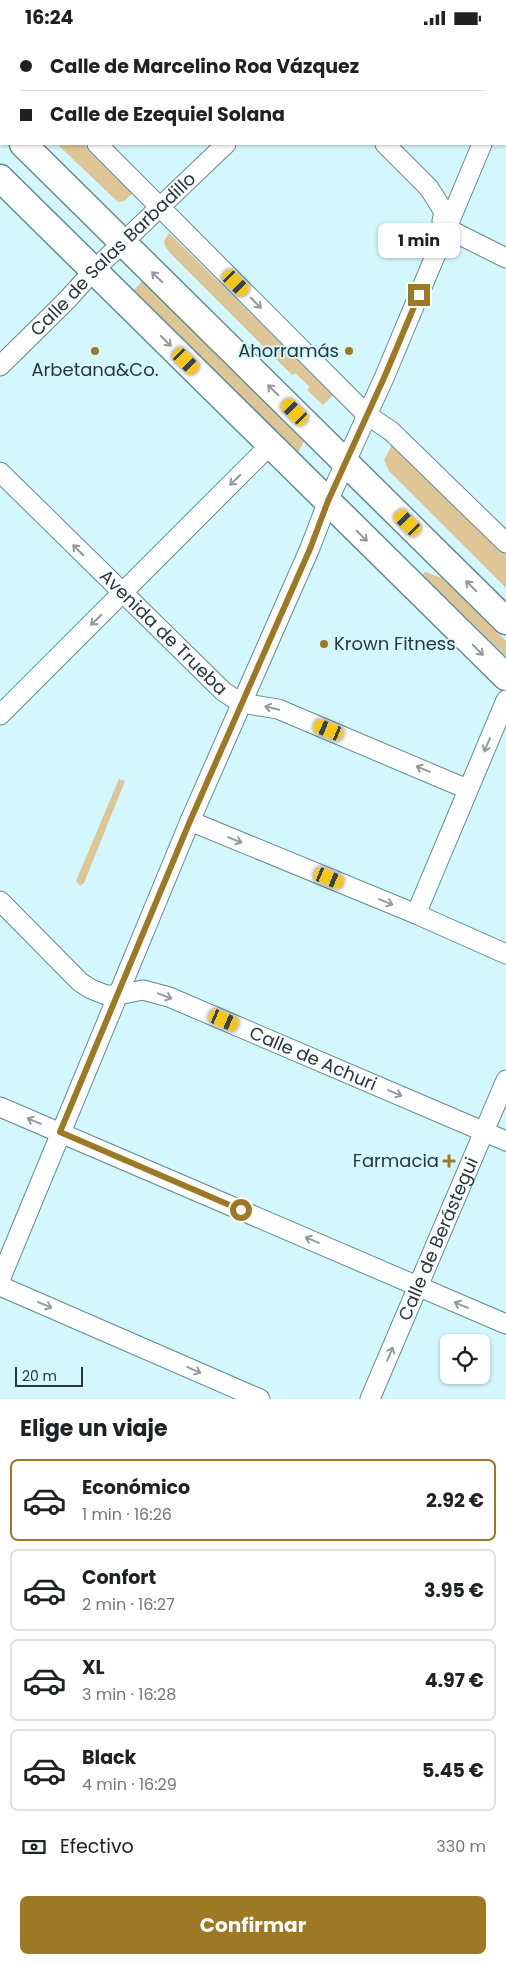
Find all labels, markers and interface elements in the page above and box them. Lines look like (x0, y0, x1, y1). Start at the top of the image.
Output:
text: 16:24 (25, 4, 73, 31)
text: Calle de Marcelino Roa Vázquez (50, 53, 359, 80)
text: Calle de Ezequiel Solana (50, 101, 285, 128)
street label: Calle de Salas Barbadillo (24, 166, 201, 342)
callout: 1 min (378, 223, 460, 257)
text: 1 min (398, 229, 440, 252)
car (220, 267, 251, 299)
one-way arrow (151, 270, 163, 283)
route end (408, 284, 430, 306)
one-way arrow (250, 297, 262, 309)
one-way arrow (160, 335, 172, 348)
place label: Ahorramás (238, 338, 339, 363)
marker: Arbetana&Co. (89, 345, 101, 357)
car (170, 345, 201, 377)
marker: Ahorramás (343, 345, 355, 357)
place label: Arbetana&Co. (31, 357, 159, 382)
one-way arrow (267, 384, 279, 396)
car (279, 396, 310, 428)
one-way arrow (229, 474, 241, 486)
car (392, 507, 423, 539)
one-way arrow (356, 529, 368, 542)
one-way arrow (72, 544, 85, 556)
street label: Avenida de Trueba (94, 564, 233, 701)
one-way arrow (465, 580, 478, 592)
one-way arrow (89, 614, 102, 626)
place label: Krown Fitness (334, 631, 456, 656)
marker: Krown Fitness (318, 638, 330, 650)
one-way arrow (472, 644, 484, 656)
one-way arrow (265, 703, 281, 712)
car (312, 717, 345, 743)
one-way arrow (481, 737, 491, 752)
one-way arrow (416, 764, 431, 774)
one-way arrow (227, 835, 242, 845)
car (312, 865, 345, 891)
one-way arrow (378, 898, 393, 907)
one-way arrow (157, 992, 172, 1001)
car (207, 1007, 240, 1033)
street label: Calle de Achuri (246, 1020, 381, 1096)
one-way arrow (387, 1089, 403, 1098)
one-way arrow (27, 1115, 42, 1125)
place label: Farmacia (353, 1148, 439, 1173)
street label: Calle de Berástegui (392, 1153, 484, 1324)
marker: Farmacia (443, 1155, 455, 1167)
route start (230, 1199, 252, 1221)
one-way arrow (305, 1235, 320, 1245)
one-way arrow (454, 1299, 469, 1309)
one-way arrow (37, 1301, 52, 1311)
map controls (440, 1334, 490, 1384)
button: locate (440, 1334, 490, 1384)
one-way arrow (385, 1347, 395, 1362)
scale bar (15, 1364, 82, 1387)
text: 20 m (22, 1366, 57, 1386)
one-way arrow (186, 1366, 201, 1375)
text: Elige un viaje (20, 1413, 168, 1444)
text: Económico (82, 1474, 190, 1501)
icon: car (22, 1478, 67, 1523)
text: 2.92 € (426, 1487, 484, 1514)
text: 1 min · 16:26 (82, 1503, 172, 1526)
text: Confort (82, 1564, 156, 1591)
icon: car (22, 1568, 67, 1613)
text: 3.95 € (424, 1577, 484, 1604)
text: 2 min · 16:27 (82, 1593, 175, 1616)
text: XL (82, 1654, 105, 1681)
icon: car (22, 1658, 67, 1703)
text: 4.97 € (425, 1667, 484, 1694)
text: 3 min · 16:28 (82, 1683, 176, 1706)
text: Black (82, 1744, 136, 1771)
icon: car (22, 1748, 67, 1793)
text: 5.45 € (422, 1757, 484, 1784)
text: 4 min · 16:29 (82, 1773, 177, 1796)
icon: cash (20, 1833, 48, 1861)
text: Efectivo (60, 1833, 134, 1860)
text: 330 m (436, 1835, 486, 1858)
button: Confirmar (20, 1896, 486, 1954)

